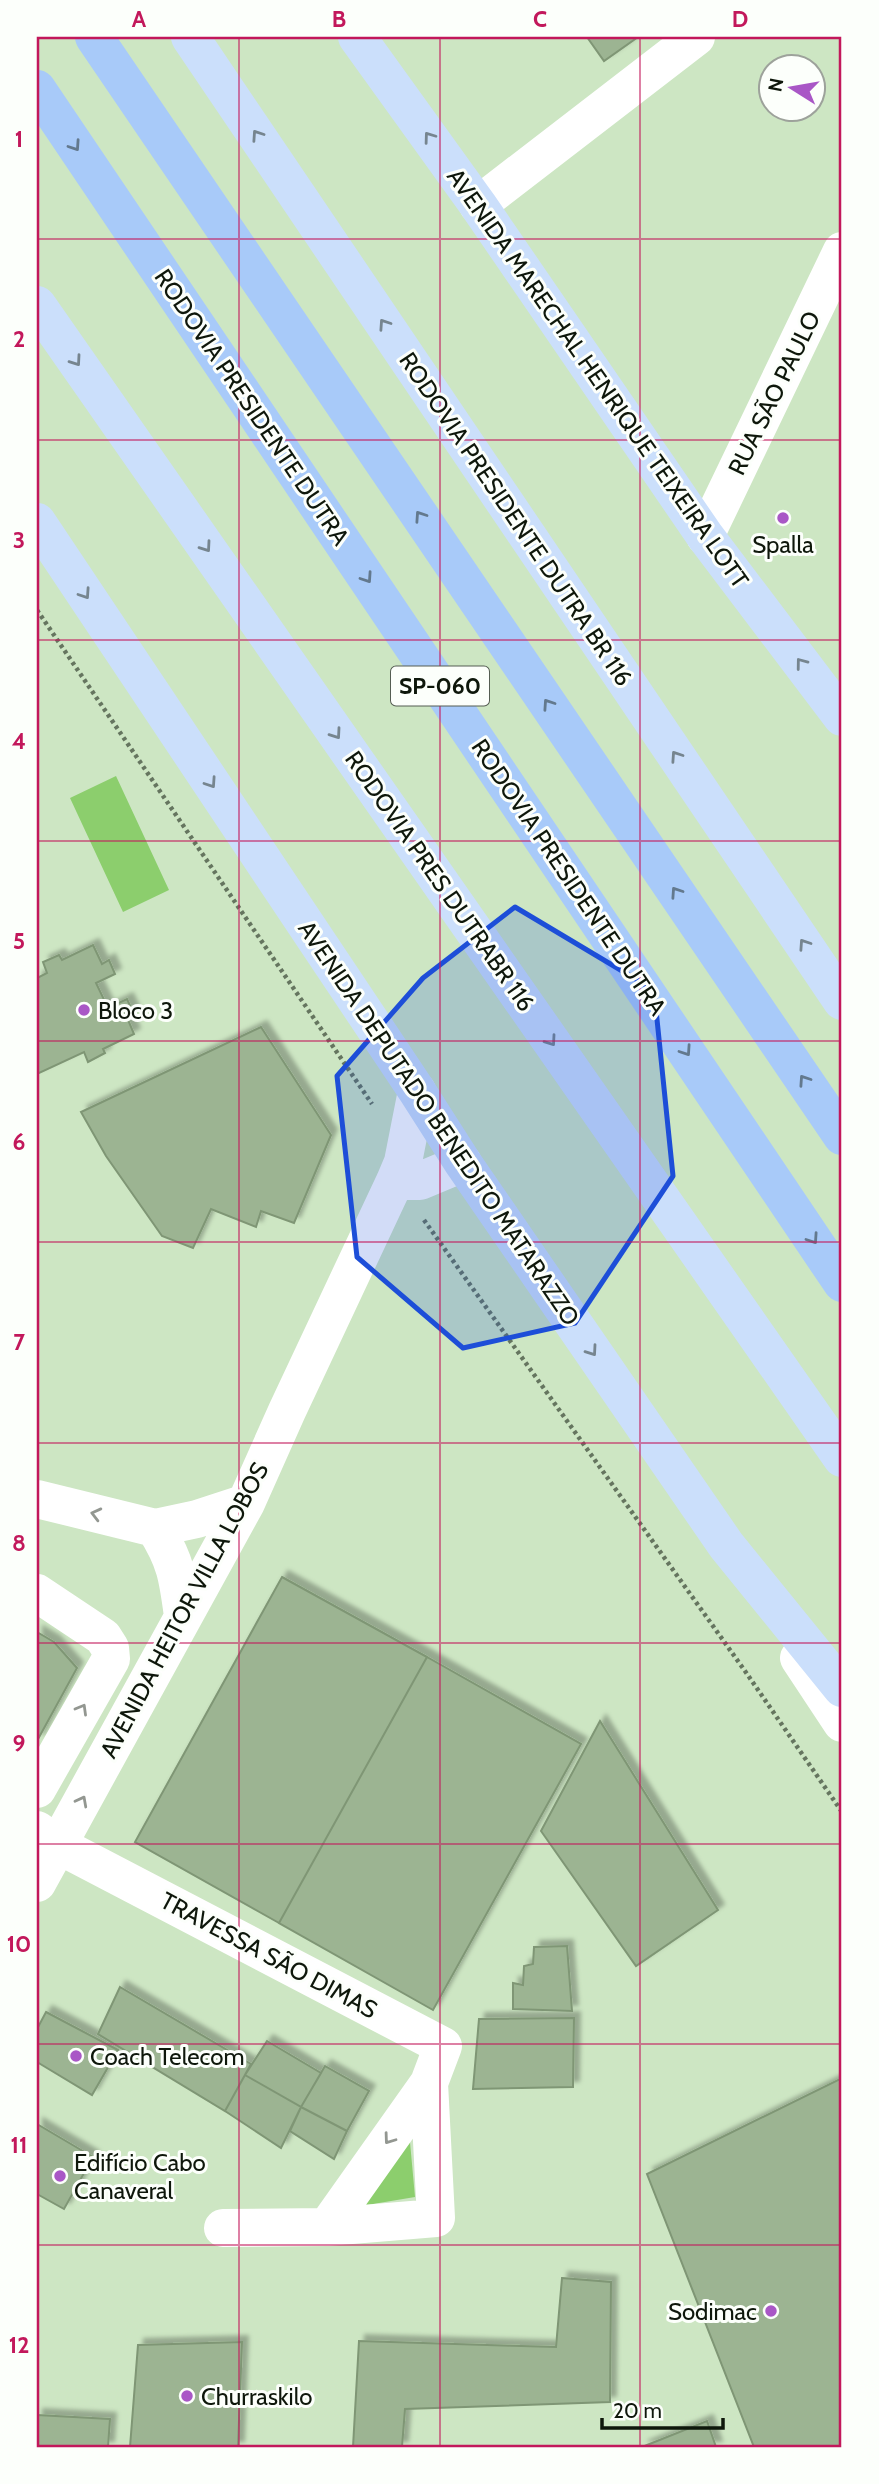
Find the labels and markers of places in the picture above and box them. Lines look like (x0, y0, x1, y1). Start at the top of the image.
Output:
marker: Spalla (775, 510, 791, 526)
place label: Spalla (752, 530, 814, 559)
place label: Bloco 3 (98, 996, 173, 1025)
marker: Bloco 3 (76, 1002, 92, 1018)
place label: Coach Telecom (90, 2042, 244, 2071)
marker: Coach Telecom (68, 2048, 84, 2064)
place label: Edifício Cabo Canaveral (74, 2148, 206, 2205)
marker: Edifício Cabo Canaveral (52, 2168, 68, 2184)
place label: Sodimac (668, 2297, 757, 2326)
marker: Sodimac (763, 2303, 779, 2319)
place label: Churraskilo (201, 2382, 312, 2411)
marker: Churraskilo (179, 2388, 195, 2404)

